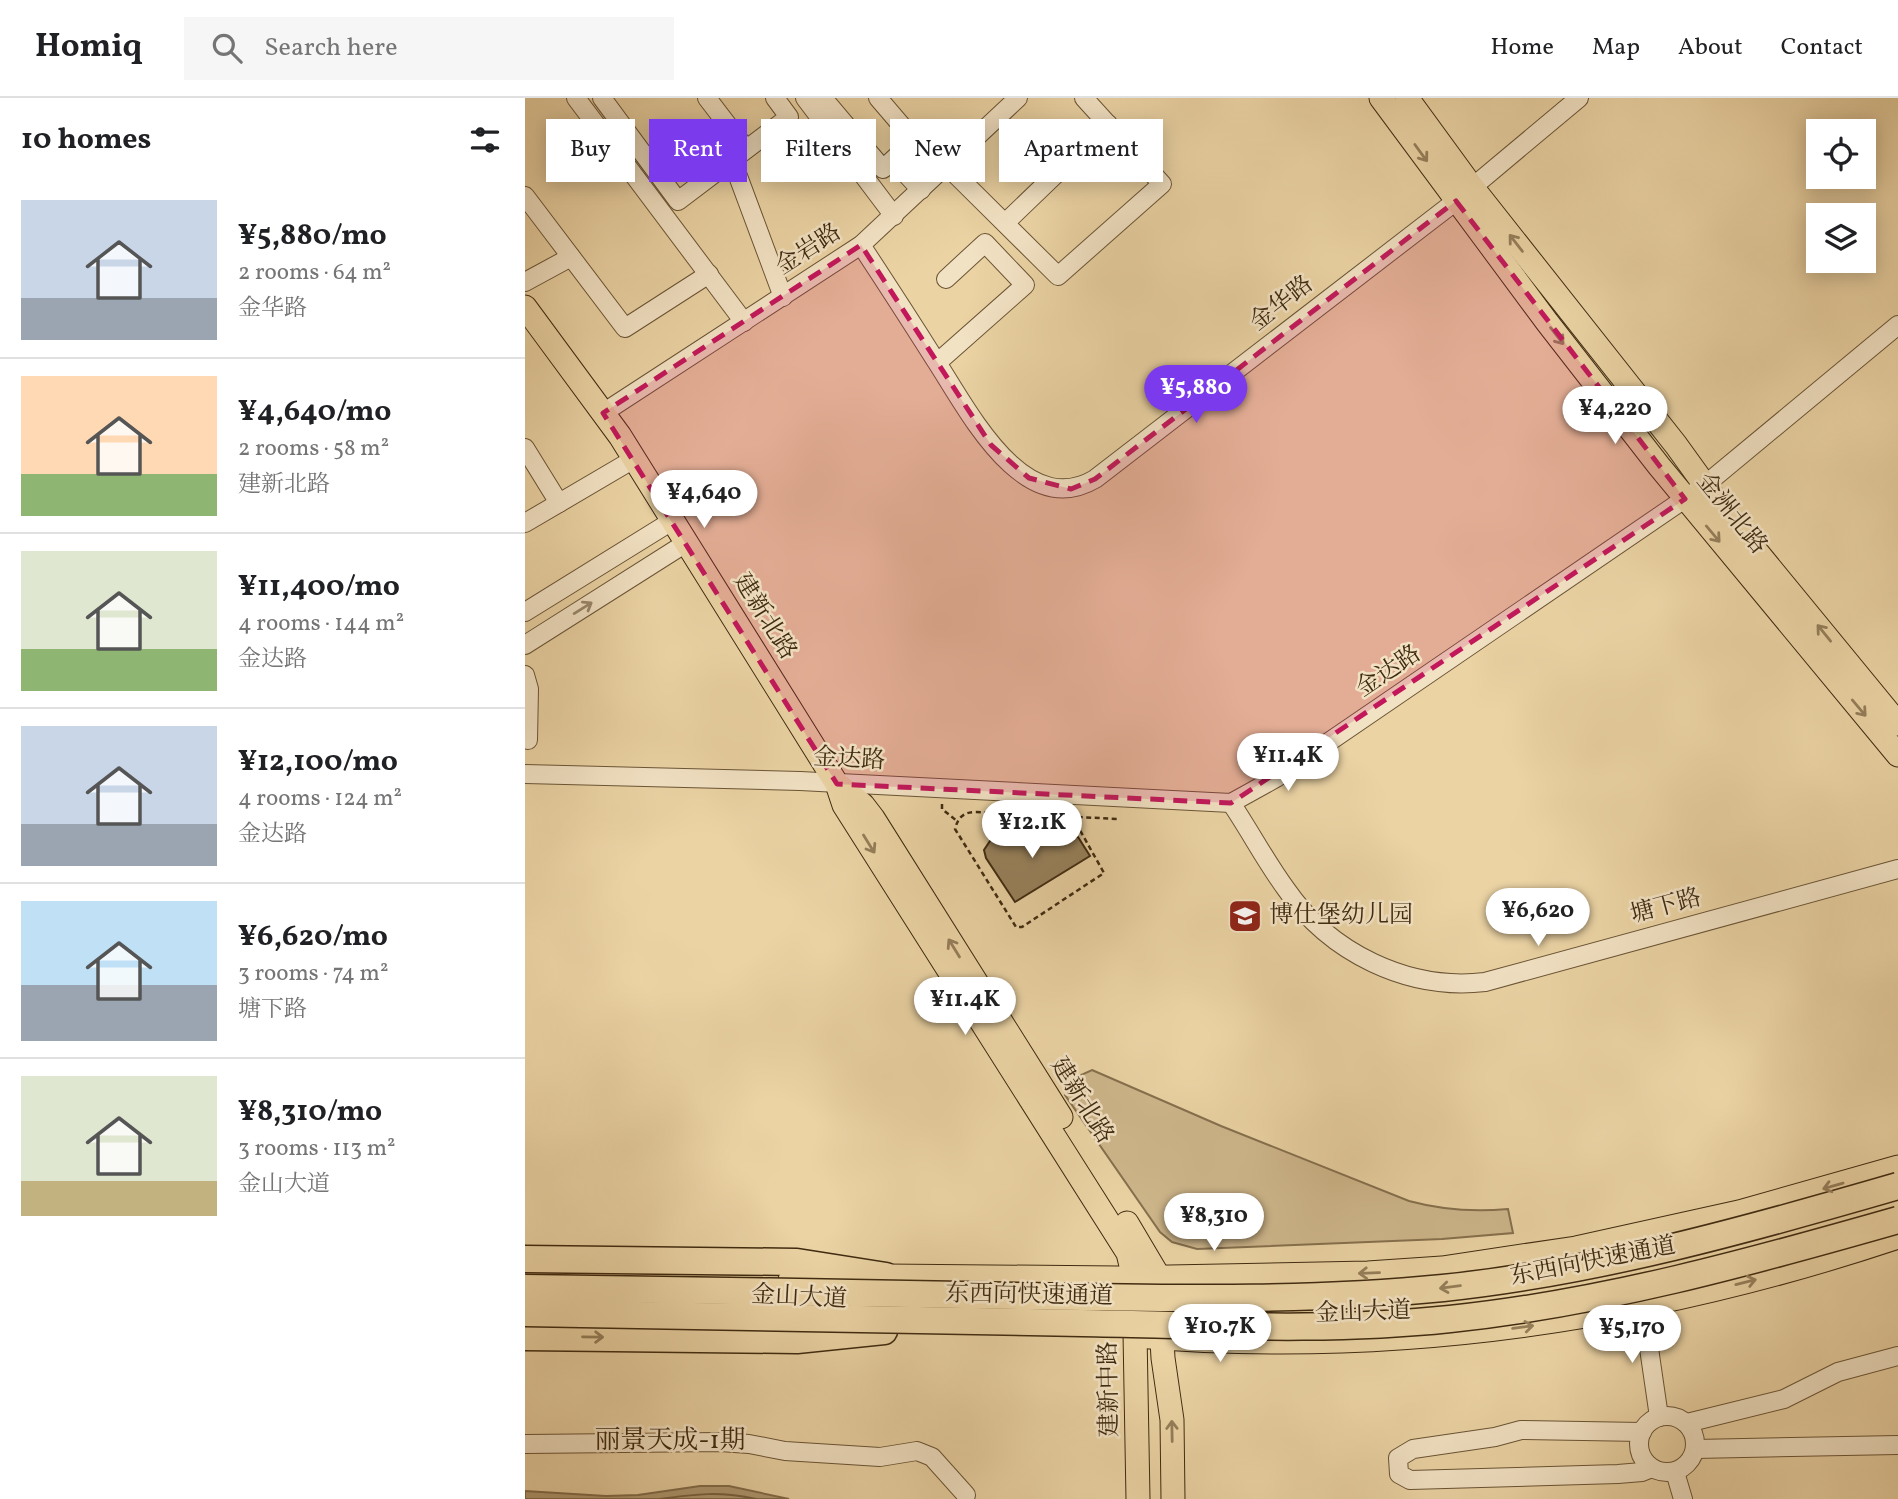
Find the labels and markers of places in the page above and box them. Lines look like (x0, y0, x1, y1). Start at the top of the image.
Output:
pin: ¥5,880 (1139, 366, 1253, 425)
pin: ¥4,220 (1558, 386, 1672, 446)
pin: ¥4,640 (647, 470, 761, 530)
pin: ¥11.4K (1231, 734, 1345, 793)
pin: ¥12.1K (975, 800, 1089, 860)
pin: ¥6,620 (1481, 888, 1595, 948)
school or university icon: 博仕堡幼儿园 (1226, 897, 1264, 935)
place label: 博仕堡幼儿园 (1269, 899, 1413, 933)
pin: ¥11.4K (908, 978, 1022, 1037)
pin: ¥8,310 (1157, 1194, 1271, 1253)
pin: ¥10.7K (1163, 1304, 1277, 1364)
pin: ¥5,170 (1575, 1306, 1689, 1365)

